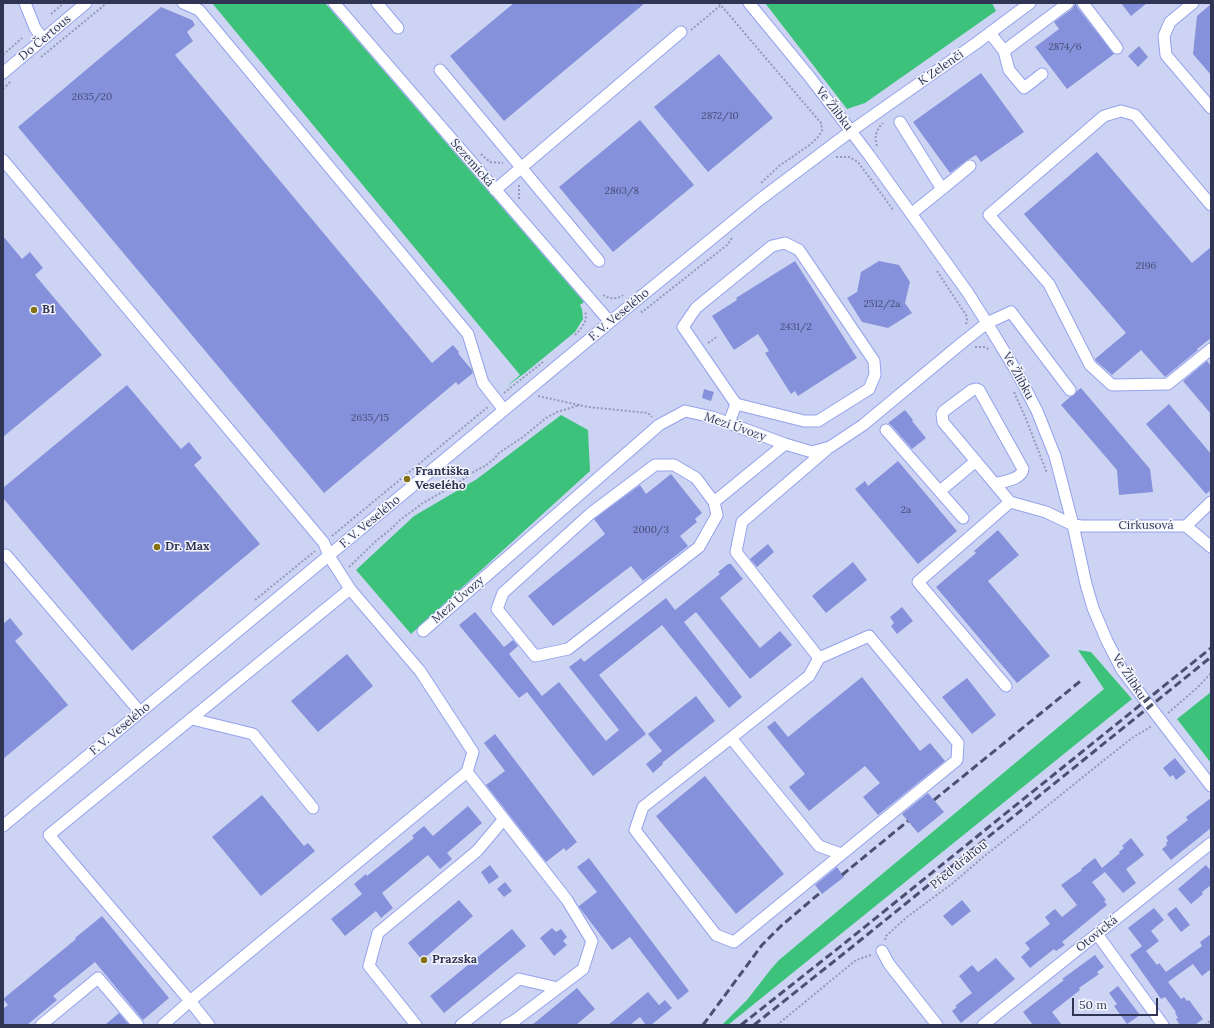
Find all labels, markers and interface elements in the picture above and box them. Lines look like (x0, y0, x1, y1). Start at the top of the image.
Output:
street label: Do Čertous (16, 12, 74, 64)
house number: 2874/6 (1048, 41, 1082, 53)
street label: K Zelenči (916, 47, 966, 89)
street label: Ve Žlíbku (812, 84, 856, 134)
house number: 2635/20 (72, 91, 112, 103)
house number: 2872/10 (701, 110, 739, 122)
street label: Sezemická (447, 136, 497, 190)
house number: 2863/8 (605, 185, 639, 197)
house number: 2196 (1136, 260, 1156, 272)
street label: F. V. Veselého (586, 286, 652, 344)
house number: 2512/2a (863, 298, 901, 310)
place label: B1 (42, 303, 55, 317)
marker: B1 (29, 305, 39, 315)
house number: 2431/2 (780, 321, 812, 333)
street label: Ve Žlíbku (999, 350, 1037, 402)
street label: Mezi Úvozy (702, 410, 768, 444)
house number: 2635/15 (351, 412, 389, 424)
place label: Františka Veselého (415, 465, 469, 493)
marker: Františka Veselého (402, 474, 412, 484)
street label: F. V. Veselého (337, 493, 403, 551)
house number: 2a (901, 504, 911, 516)
street label: Cirkusová (1118, 519, 1174, 533)
house number: 2000/3 (633, 524, 669, 536)
place label: Dr. Max (165, 540, 210, 554)
marker: Dr. Max (152, 542, 162, 552)
street label: Mezi Úvozy (429, 573, 487, 627)
street label: Ve Žlíbku (1109, 651, 1149, 703)
street label: F. V. Veselého (87, 700, 153, 758)
street label: Před dráhou (928, 838, 990, 892)
street label: Otovická (1073, 913, 1121, 955)
place label: Prazska (432, 953, 477, 967)
marker: Prazska (419, 955, 429, 965)
scale bar (1074, 990, 1160, 1016)
text: 50 m (1079, 997, 1107, 1012)

